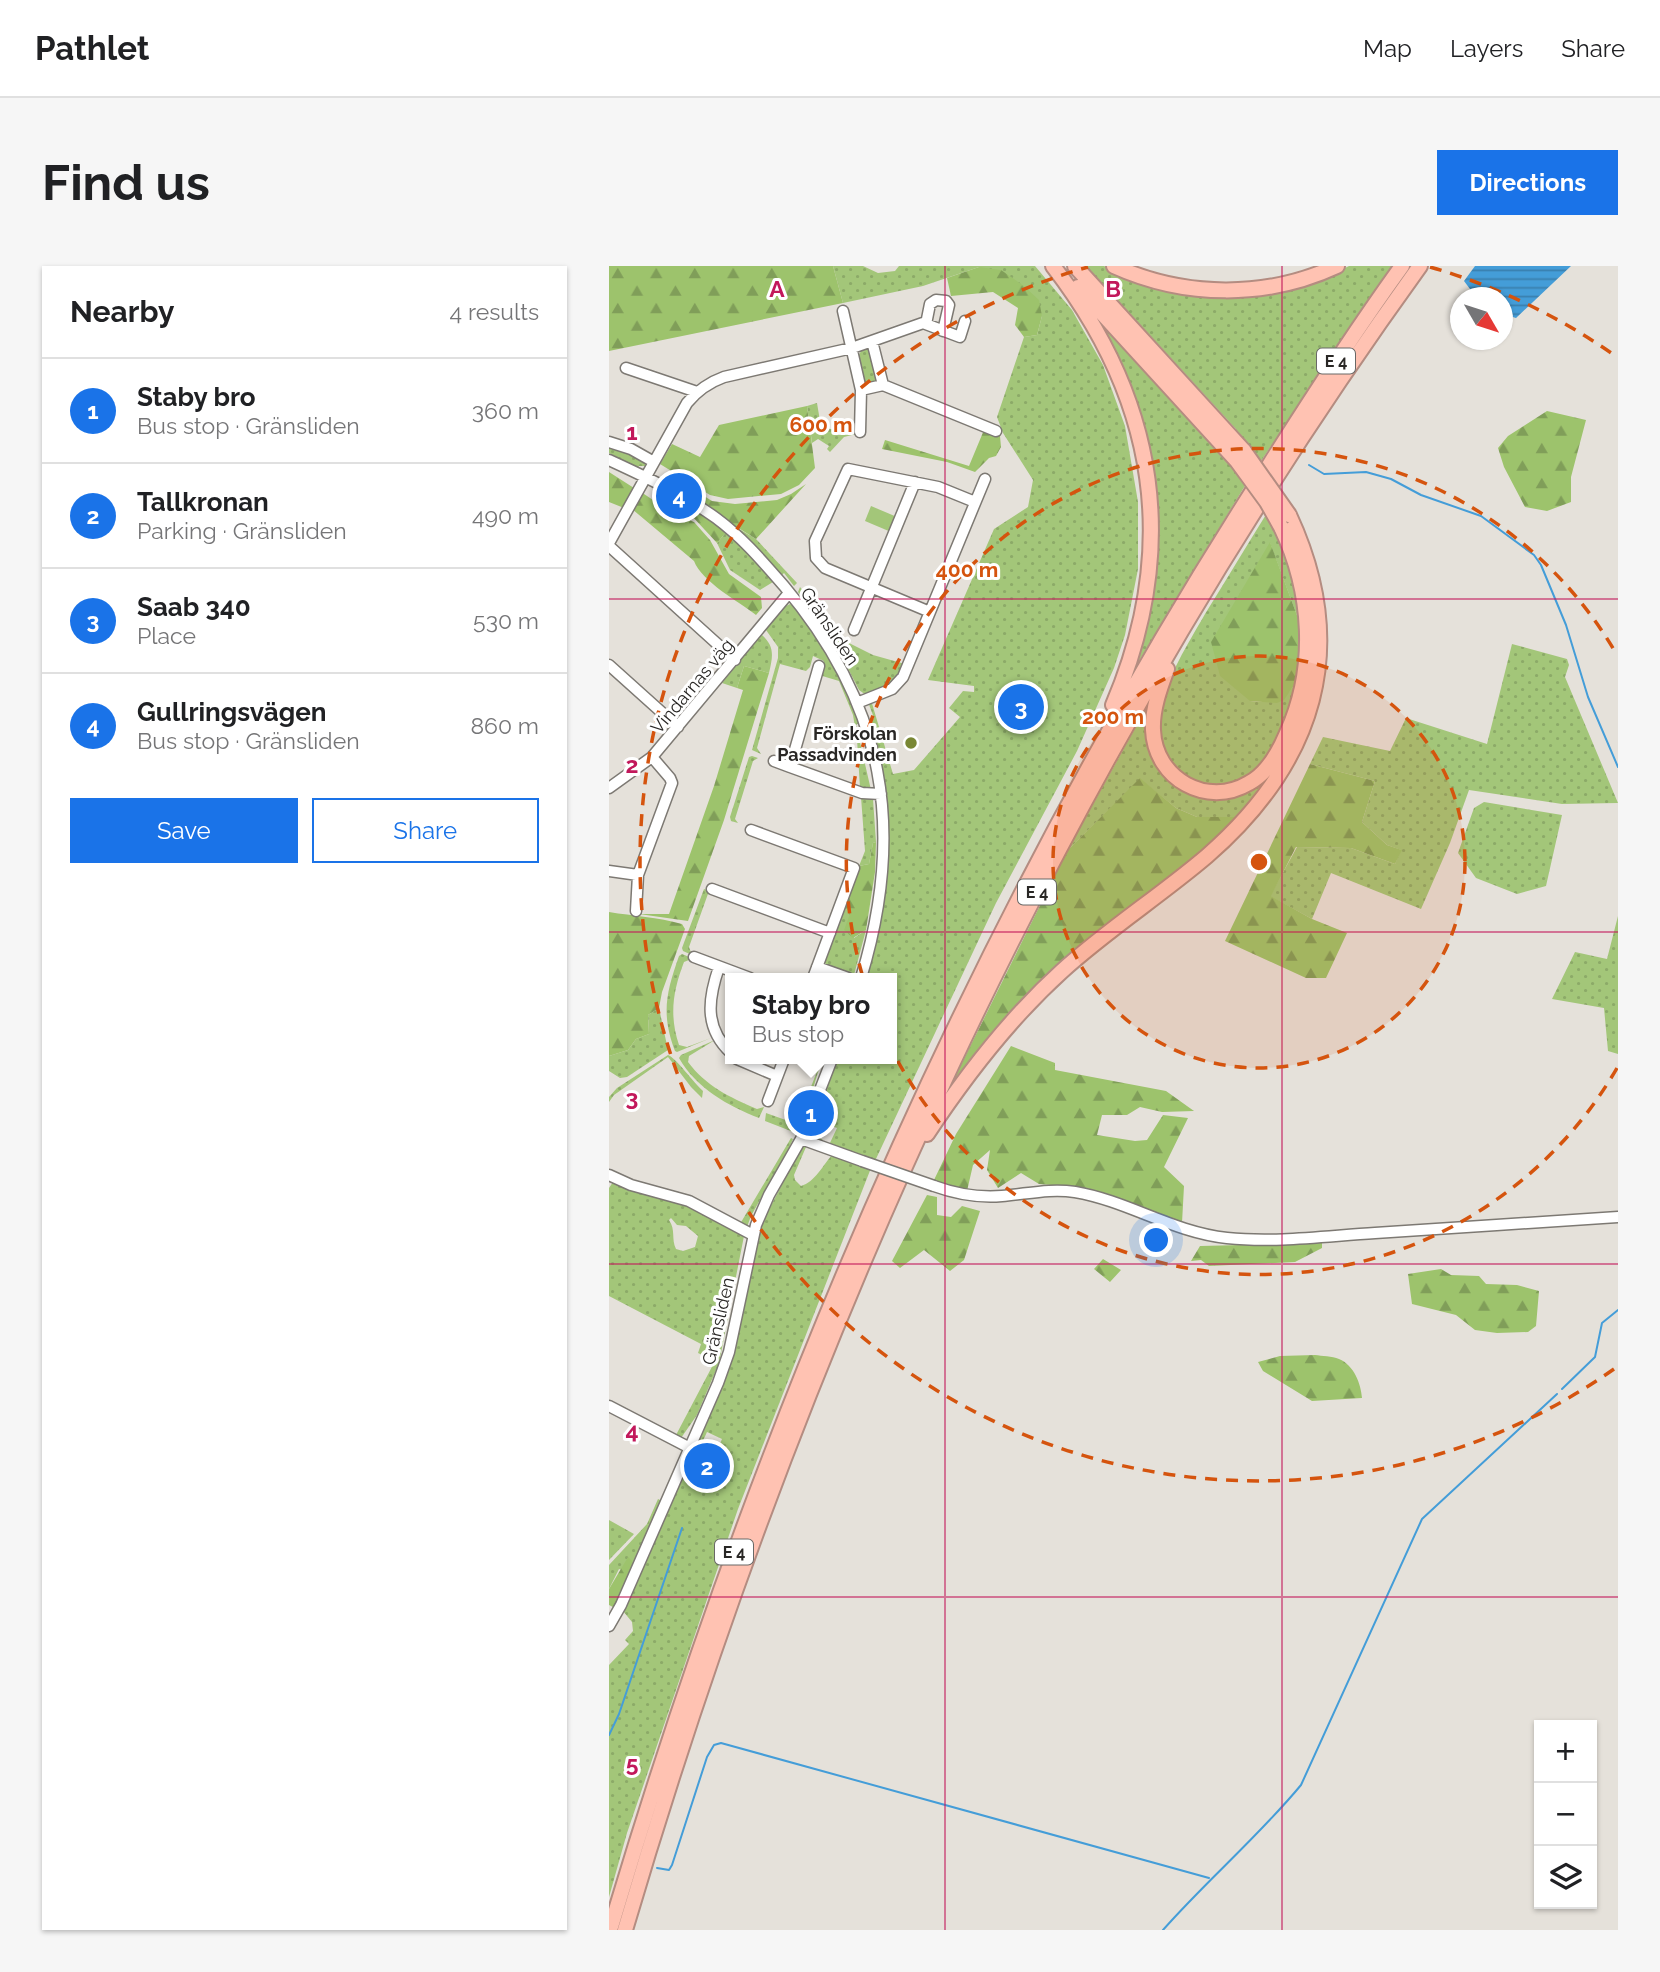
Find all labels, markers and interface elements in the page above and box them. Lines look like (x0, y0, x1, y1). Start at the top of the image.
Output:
text: Pathlet (35, 29, 149, 68)
text: Map (1363, 34, 1412, 63)
text: Layers (1450, 34, 1523, 63)
text: Share (1561, 34, 1625, 63)
button: Directions (1437, 150, 1618, 215)
text: Find us (42, 154, 210, 211)
text: A (769, 275, 785, 302)
text: B (1105, 275, 1121, 302)
north arrow (1450, 287, 1513, 350)
text: Nearby (70, 294, 174, 329)
text: 4 results (450, 298, 539, 325)
road number: E 4 (1317, 348, 1355, 374)
text: Staby bro (137, 382, 256, 412)
text: 1 (87, 397, 99, 424)
text: 360 m (472, 397, 539, 424)
text: Bus stop · Gränsliden (137, 412, 360, 439)
text: 600 m (789, 412, 853, 437)
text: 1 (626, 418, 638, 445)
pin: 4 (656, 470, 702, 522)
text: Tallkronan (137, 487, 269, 517)
text: 2 (87, 502, 99, 529)
text: 490 m (472, 502, 539, 529)
text: Parking · Gränsliden (137, 517, 347, 544)
text: 400 m (936, 557, 998, 582)
street label: Gränsliden (796, 583, 864, 669)
text: Saab 340 (137, 592, 251, 622)
text: 3 (87, 607, 99, 634)
text: 530 m (473, 607, 539, 634)
text: Place (137, 622, 196, 649)
street label: Vindarnas väg (646, 634, 738, 738)
pin: 3 (998, 681, 1044, 733)
text: Gullringsvägen (137, 697, 326, 727)
text: 200 m (1082, 704, 1144, 729)
text: 4 (86, 712, 100, 739)
text: 860 m (470, 712, 539, 739)
place label: Förskolan Passadvinden (777, 723, 897, 765)
text: Bus stop · Gränsliden (137, 727, 360, 754)
marker: Förskolan Passadvinden (903, 735, 919, 751)
text: 2 (626, 751, 638, 778)
button: Save (70, 798, 298, 863)
button: Share (312, 798, 539, 863)
centre of rings (1247, 850, 1271, 874)
road number: E 4 (1018, 880, 1056, 904)
popup (725, 973, 897, 1064)
text: Staby bro (752, 990, 870, 1020)
text: Bus stop (752, 1020, 844, 1047)
text: 3 (626, 1084, 638, 1111)
pin: 1 (788, 1087, 834, 1139)
your location (1139, 1223, 1173, 1257)
street label: Gränsliden (698, 1275, 738, 1367)
text: 4 (625, 1417, 639, 1444)
pin: 2 (684, 1440, 730, 1492)
road number: E 4 (715, 1540, 753, 1564)
map controls (1534, 1720, 1597, 1909)
button: + (1534, 1720, 1597, 1783)
text: 5 (626, 1750, 639, 1777)
button: − (1534, 1783, 1597, 1846)
button: layers (1534, 1846, 1597, 1909)

